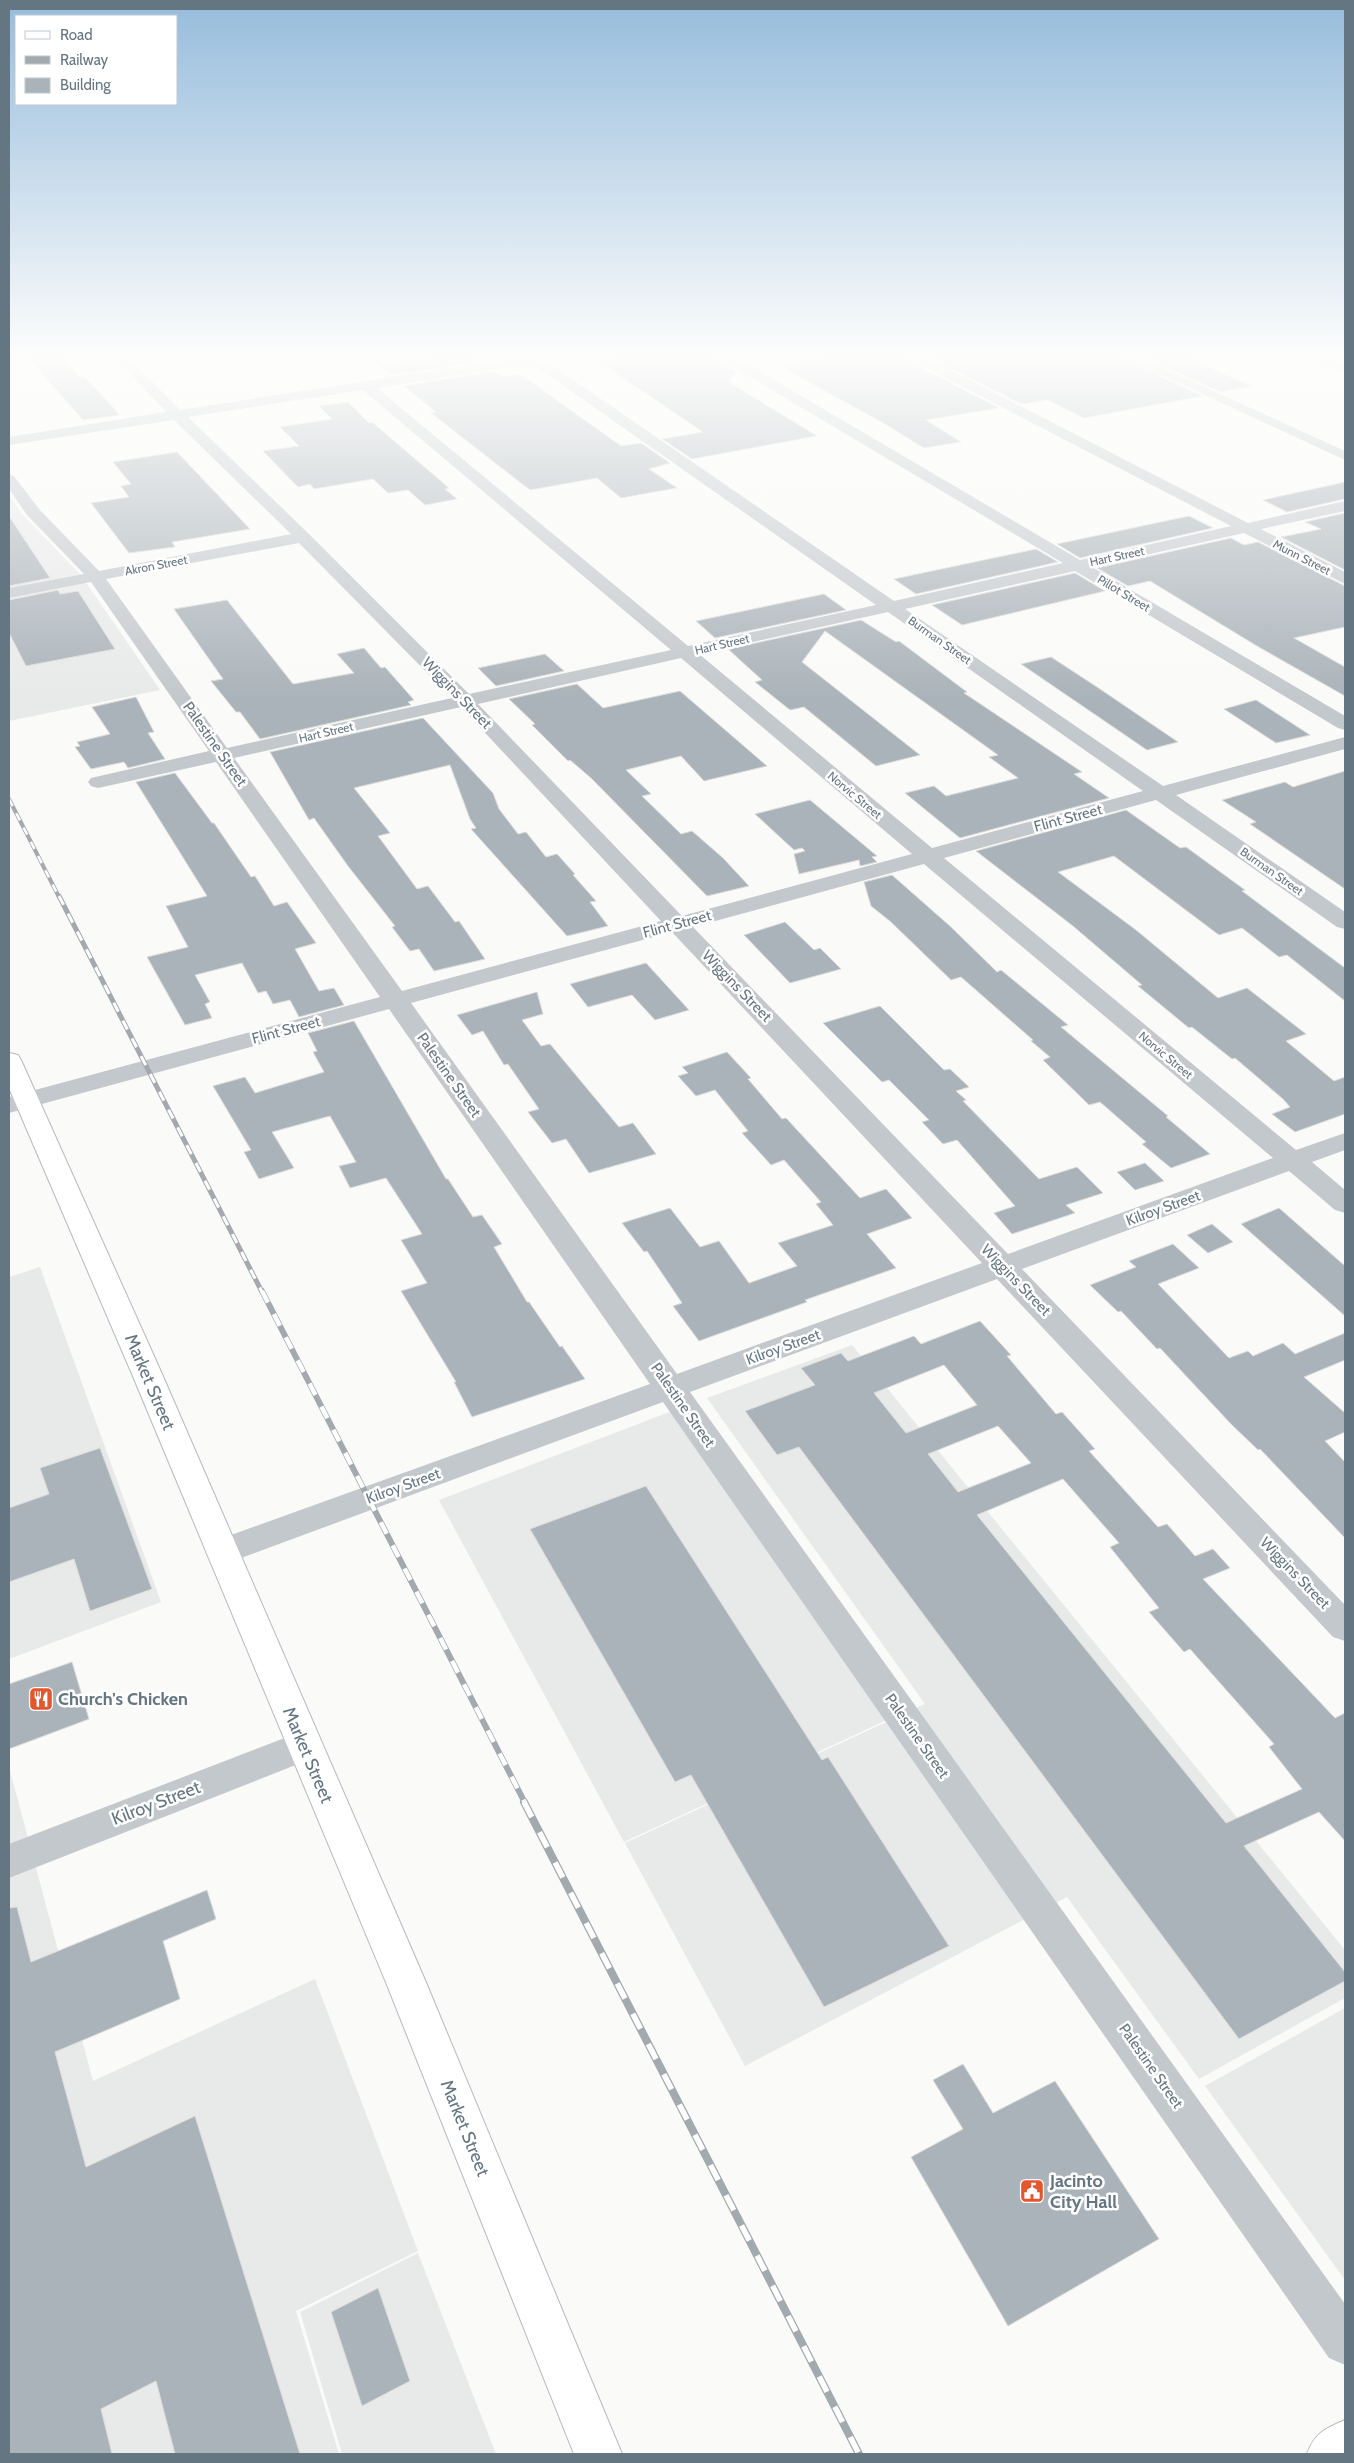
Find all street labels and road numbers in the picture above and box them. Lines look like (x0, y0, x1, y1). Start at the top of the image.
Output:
street label: Munn Street (1271, 536, 1333, 578)
street label: Hart Street (1088, 543, 1146, 569)
street label: Akron Street (124, 552, 188, 578)
street label: Pillot Street (1095, 571, 1153, 615)
street label: Burman Street (906, 613, 974, 667)
street label: Hart Street (693, 630, 751, 658)
street label: Wiggins Street (418, 654, 496, 732)
street label: Palestine Street (179, 698, 251, 790)
street label: Hart Street (297, 718, 355, 746)
street label: Norvic Street (825, 768, 885, 822)
street label: Flint Street (1032, 800, 1104, 836)
street label: Burman Street (1238, 844, 1306, 898)
street label: Flint Street (641, 906, 713, 942)
street label: Wiggins Street (698, 947, 776, 1025)
street label: Flint Street (250, 1012, 322, 1048)
street label: Norvic Street (1136, 1028, 1196, 1082)
street label: Palestine Street (413, 1029, 485, 1121)
street label: Kilroy Street (1123, 1186, 1203, 1230)
street label: Wiggins Street (977, 1241, 1055, 1319)
street label: Kilroy Street (743, 1325, 823, 1369)
street label: Market Street (120, 1331, 180, 1433)
street label: Palestine Street (647, 1359, 719, 1451)
street label: Kilroy Street (363, 1464, 443, 1508)
street label: Wiggins Street (1256, 1534, 1334, 1612)
street label: Palestine Street (881, 1690, 953, 1782)
street label: Market Street (278, 1704, 338, 1806)
street label: Kilroy Street (109, 1776, 203, 1830)
street label: Palestine Street (1115, 2020, 1187, 2112)
street label: Market Street (436, 2077, 494, 2179)

